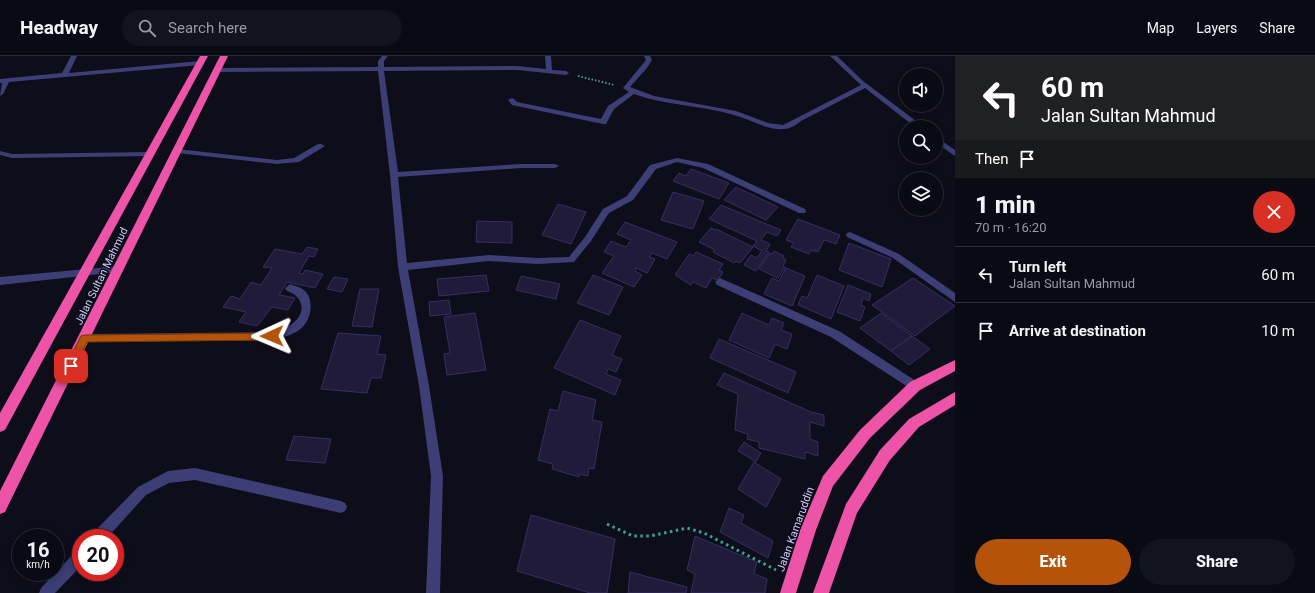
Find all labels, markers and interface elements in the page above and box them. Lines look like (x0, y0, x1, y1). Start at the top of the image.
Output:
search box (122, 10, 402, 46)
text: Headway (20, 16, 98, 39)
icon: search (136, 17, 158, 39)
text: Search here (168, 19, 247, 37)
text: Map (1147, 20, 1174, 36)
text: Layers (1196, 20, 1237, 36)
text: Share (1259, 20, 1295, 36)
map controls (899, 68, 943, 216)
button: sound (899, 68, 943, 112)
text: 60 m (1041, 71, 1104, 104)
icon: left (975, 72, 1027, 124)
text: Jalan Sultan Mahmud (1041, 105, 1216, 126)
button: search (899, 120, 943, 164)
icon: arrive (1016, 148, 1038, 170)
text: Then (975, 150, 1008, 168)
button: layers (899, 172, 943, 216)
text: 1 min (975, 191, 1036, 219)
button: close (1253, 191, 1295, 233)
text: 70 m · 16:20 (975, 220, 1046, 235)
street label: Jalan Sultan Mahmud (72, 225, 131, 327)
text: Turn left (1009, 258, 1066, 276)
icon: left (975, 264, 997, 286)
text: 60 m (1261, 266, 1295, 284)
text: Jalan Sultan Mahmud (1009, 276, 1135, 291)
position arrow (251, 315, 293, 357)
icon: arrive (975, 320, 997, 342)
text: Arrive at destination (1009, 322, 1146, 340)
text: 10 m (1261, 322, 1295, 340)
pin (54, 349, 88, 383)
icon: arrive (60, 355, 82, 377)
street label: Jalan Kamaruddin (774, 485, 817, 573)
speed limit sign: 20 (72, 529, 124, 581)
text: 16 (27, 538, 49, 562)
button: Exit (975, 539, 1131, 585)
button: Share (1139, 539, 1295, 585)
text: km/h (26, 559, 50, 570)

